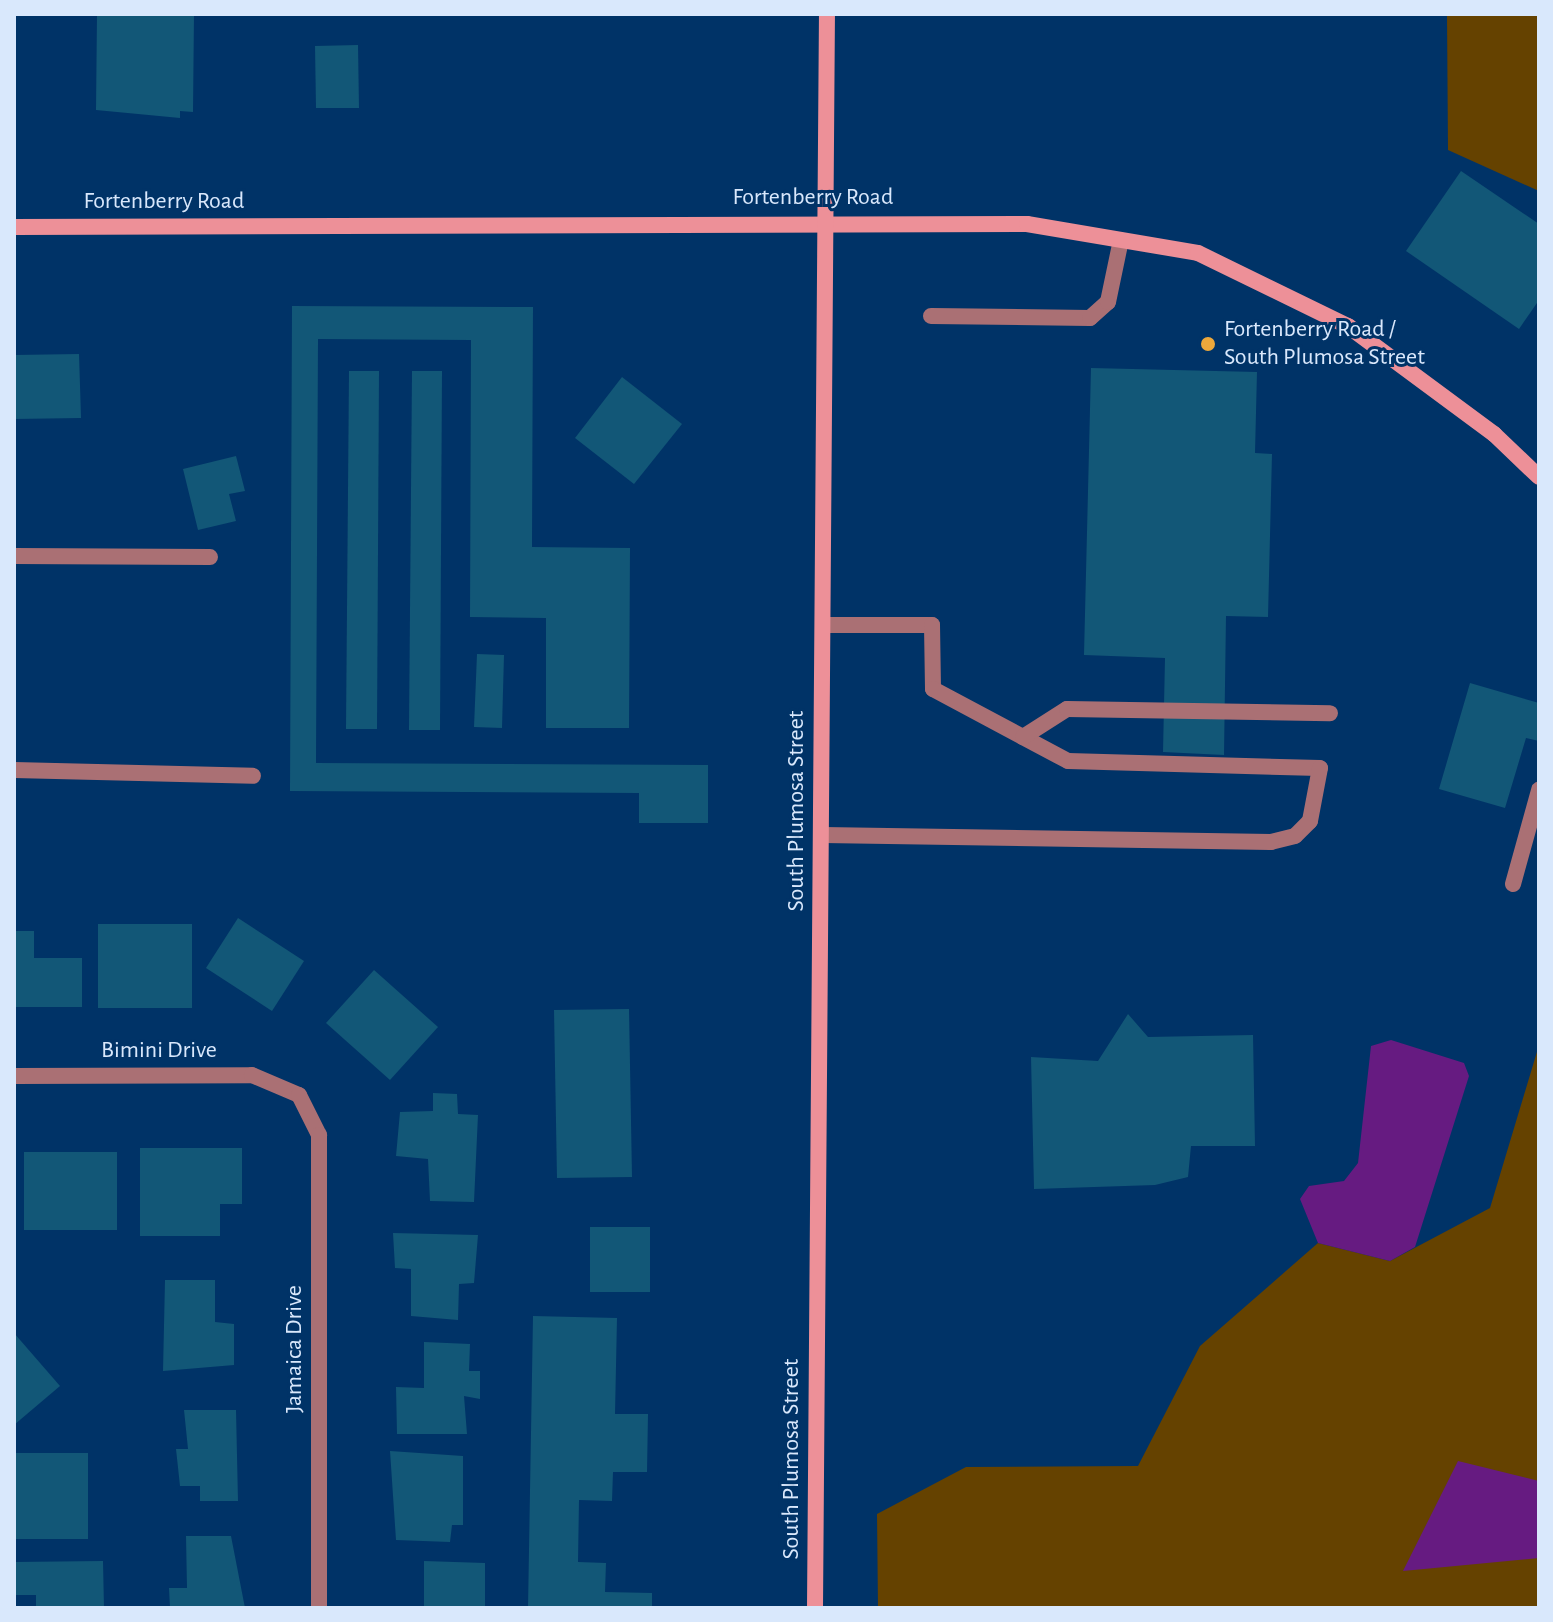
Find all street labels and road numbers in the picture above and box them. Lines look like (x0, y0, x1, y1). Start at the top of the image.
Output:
street label: Fortenberry Road (733, 184, 893, 212)
street label: Fortenberry Road (84, 188, 244, 216)
street label: South Plumosa Street (783, 711, 811, 911)
street label: Bimini Drive (101, 1037, 217, 1065)
street label: Jamaica Drive (281, 1285, 309, 1413)
street label: South Plumosa Street (778, 1359, 806, 1559)

